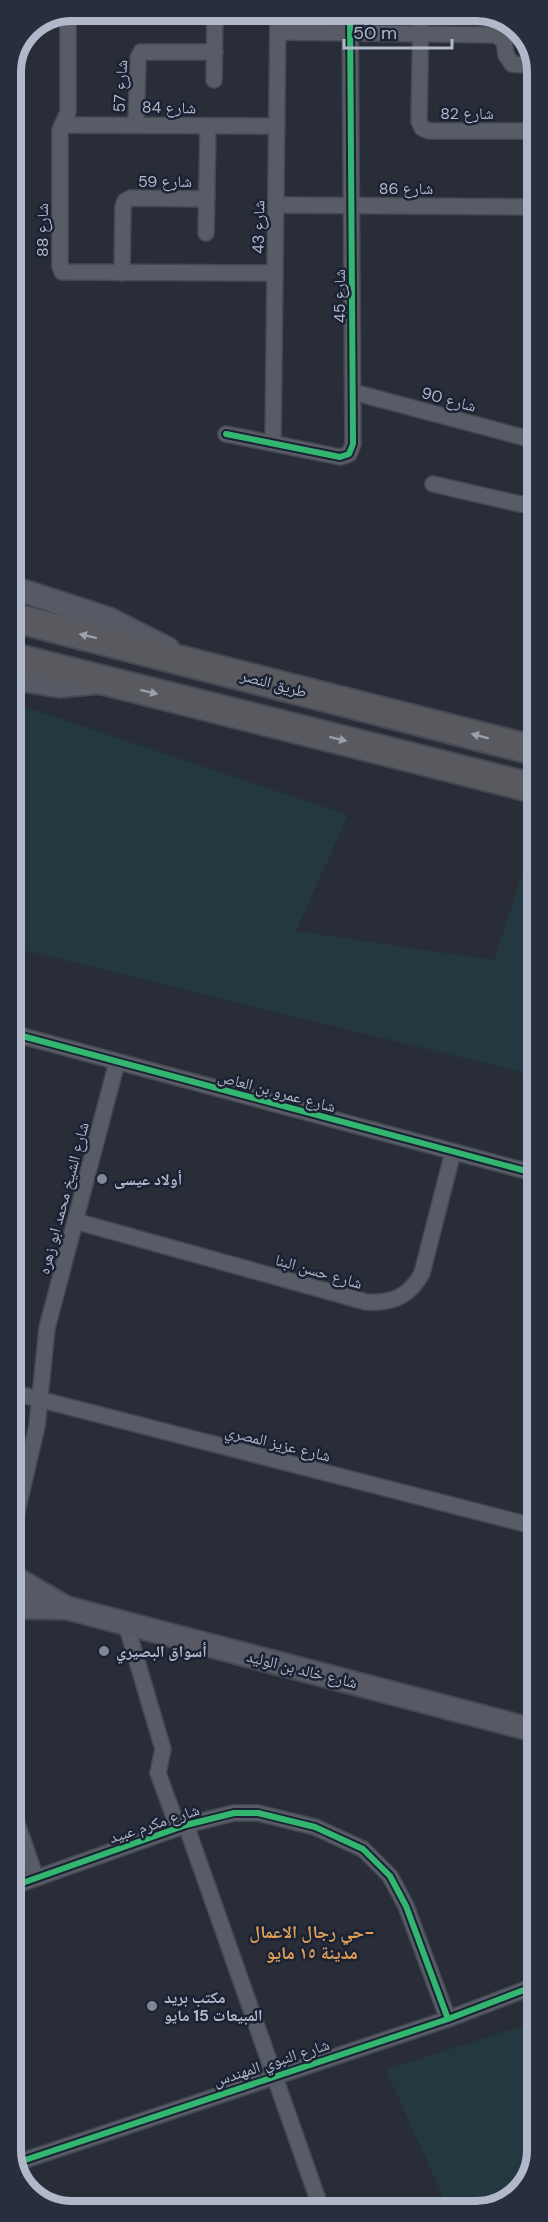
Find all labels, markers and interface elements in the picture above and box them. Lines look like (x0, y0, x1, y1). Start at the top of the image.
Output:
scale bar (344, 12, 452, 50)
text: 50 m (353, 21, 397, 45)
street label: شارع 57 (109, 59, 132, 113)
street label: شارع 84 (142, 97, 196, 118)
street label: شارع 82 (440, 103, 494, 124)
street label: شارع 59 (138, 171, 192, 192)
street label: شارع 86 (379, 178, 433, 199)
street label: شارع 43 (248, 200, 269, 254)
street label: شارع 88 (32, 203, 53, 257)
street label: شارع 45 (329, 269, 350, 323)
street label: شارع 90 (419, 382, 478, 417)
one-way arrow (79, 630, 97, 640)
street label: طريق النصر (237, 664, 309, 702)
one-way arrow (140, 688, 158, 698)
one-way arrow (471, 731, 489, 741)
one-way arrow (329, 734, 348, 744)
street label: شارع عمرو بن العاص (216, 1066, 338, 1117)
street label: شارع الشيخ محمد ابو زهره (33, 1120, 94, 1277)
place label: أولاد عيسى (114, 1169, 182, 1190)
marker: أولاد عيسى (95, 1172, 109, 1186)
street label: شارع حسن البنا (273, 1249, 365, 1294)
street label: شارع عزيز المصري (222, 1420, 333, 1469)
place label: أسواق البصيري (116, 1641, 207, 1664)
marker: أسواق البصيري (97, 1644, 111, 1658)
street label: شارع خالد بن الوليد (244, 1646, 360, 1693)
street label: شارع مكرم عبيد (106, 1799, 202, 1848)
district label: حي رجال الاعمال- مدينة ١٥ مايو (249, 1920, 375, 1965)
place label: مكتب بريد المبيعات 15 مايو (164, 1987, 263, 2026)
marker: مكتب بريد المبيعات 15 مايو (145, 1999, 159, 2013)
street label: شارع النبوي المهندس (210, 2034, 333, 2093)

